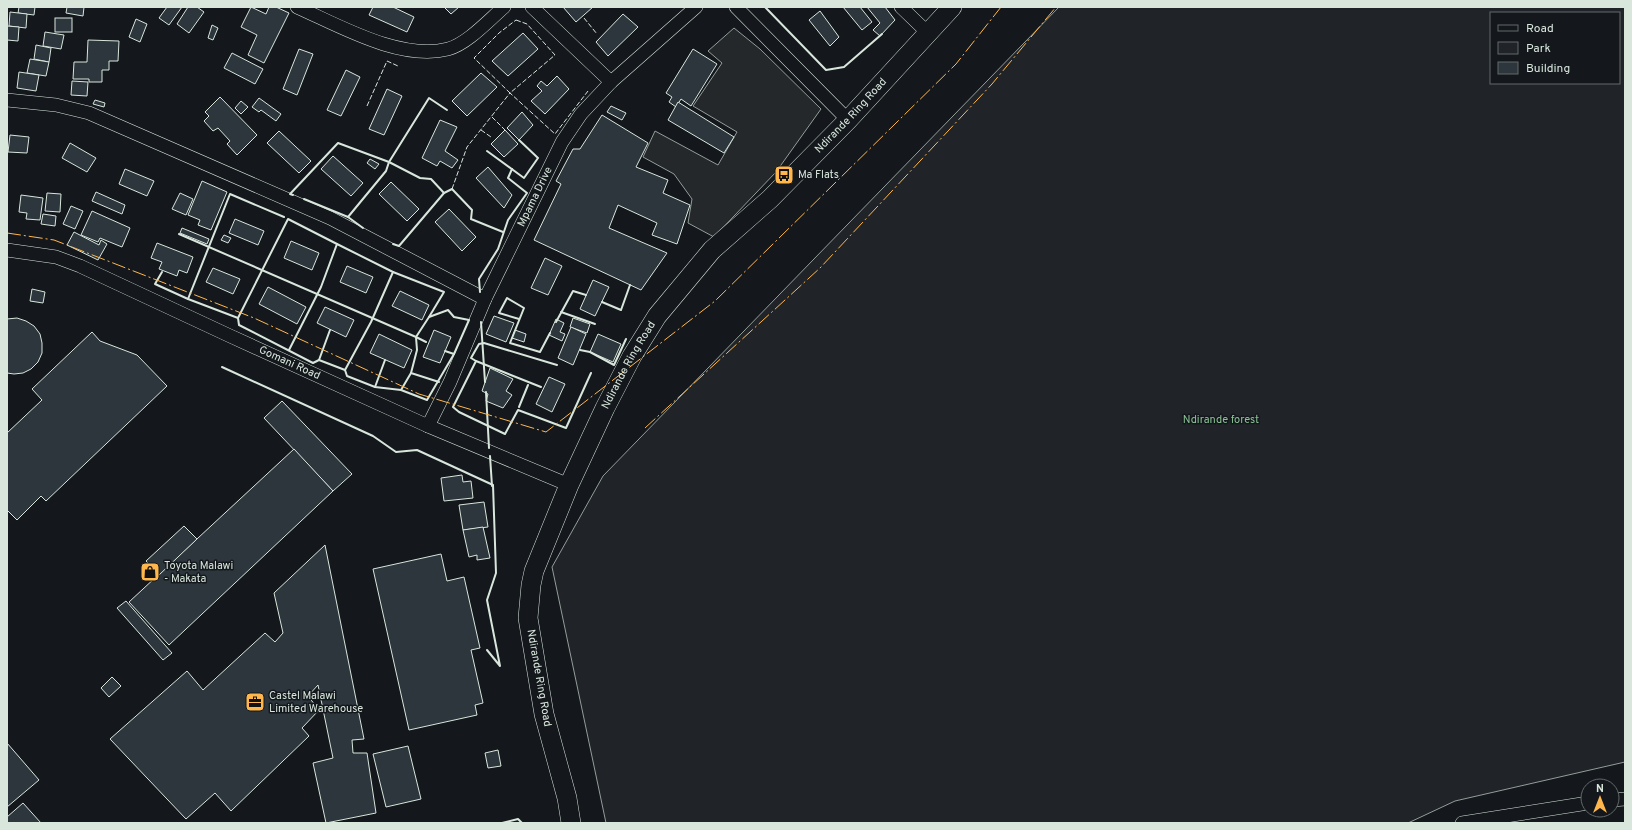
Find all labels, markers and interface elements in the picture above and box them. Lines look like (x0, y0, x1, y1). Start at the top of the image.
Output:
legend (1490, 12, 1620, 84)
text: Road (1526, 21, 1554, 37)
text: Park (1526, 41, 1551, 57)
text: Building (1526, 61, 1570, 77)
street label: Ndirande Ring Road (812, 75, 890, 156)
bus stop icon: Ma Flats (773, 164, 795, 186)
street label: Mpama Drive (514, 165, 556, 229)
place label: Ma Flats (798, 168, 839, 182)
street label: Ndirande Ring Road (599, 319, 659, 412)
street label: Gomani Road (257, 343, 322, 383)
park label: Ndirande forest (1183, 413, 1259, 427)
place label: Toyota Malawi - Makata (164, 559, 233, 586)
shop icon: Toyota Malawi - Makata (139, 561, 161, 583)
street label: Ndirande Ring Road (524, 628, 554, 728)
place label: Castel Malawi Limited Warehouse (269, 689, 363, 716)
office icon: Castel Malawi Limited Warehouse (244, 691, 266, 713)
north arrow (1580, 778, 1620, 818)
text: N (1596, 782, 1604, 796)

